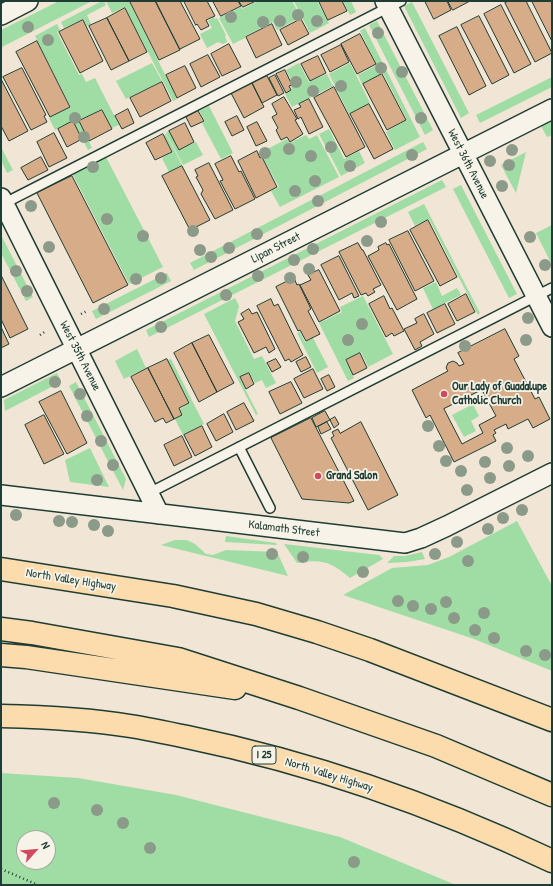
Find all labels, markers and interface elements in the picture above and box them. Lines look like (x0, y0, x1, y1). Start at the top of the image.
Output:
street label: West 36th Avenue (444, 127, 492, 201)
street label: Lipan Street (249, 230, 303, 266)
street label: West 35th Avenue (56, 319, 104, 393)
place label: Our Lady of Guadalupe Catholic Church (452, 380, 547, 408)
marker: Our Lady of Guadalupe Catholic Church (439, 389, 449, 399)
place label: Grand Salon (326, 469, 378, 483)
marker: Grand Salon (313, 471, 323, 481)
street label: Kalamath Street (248, 517, 320, 541)
street label: North Valley Highway (25, 566, 117, 594)
road number: I 25 (252, 746, 276, 764)
street label: North Valley Highway (283, 755, 375, 795)
north arrow (16, 830, 56, 870)
text: N (38, 839, 53, 851)

